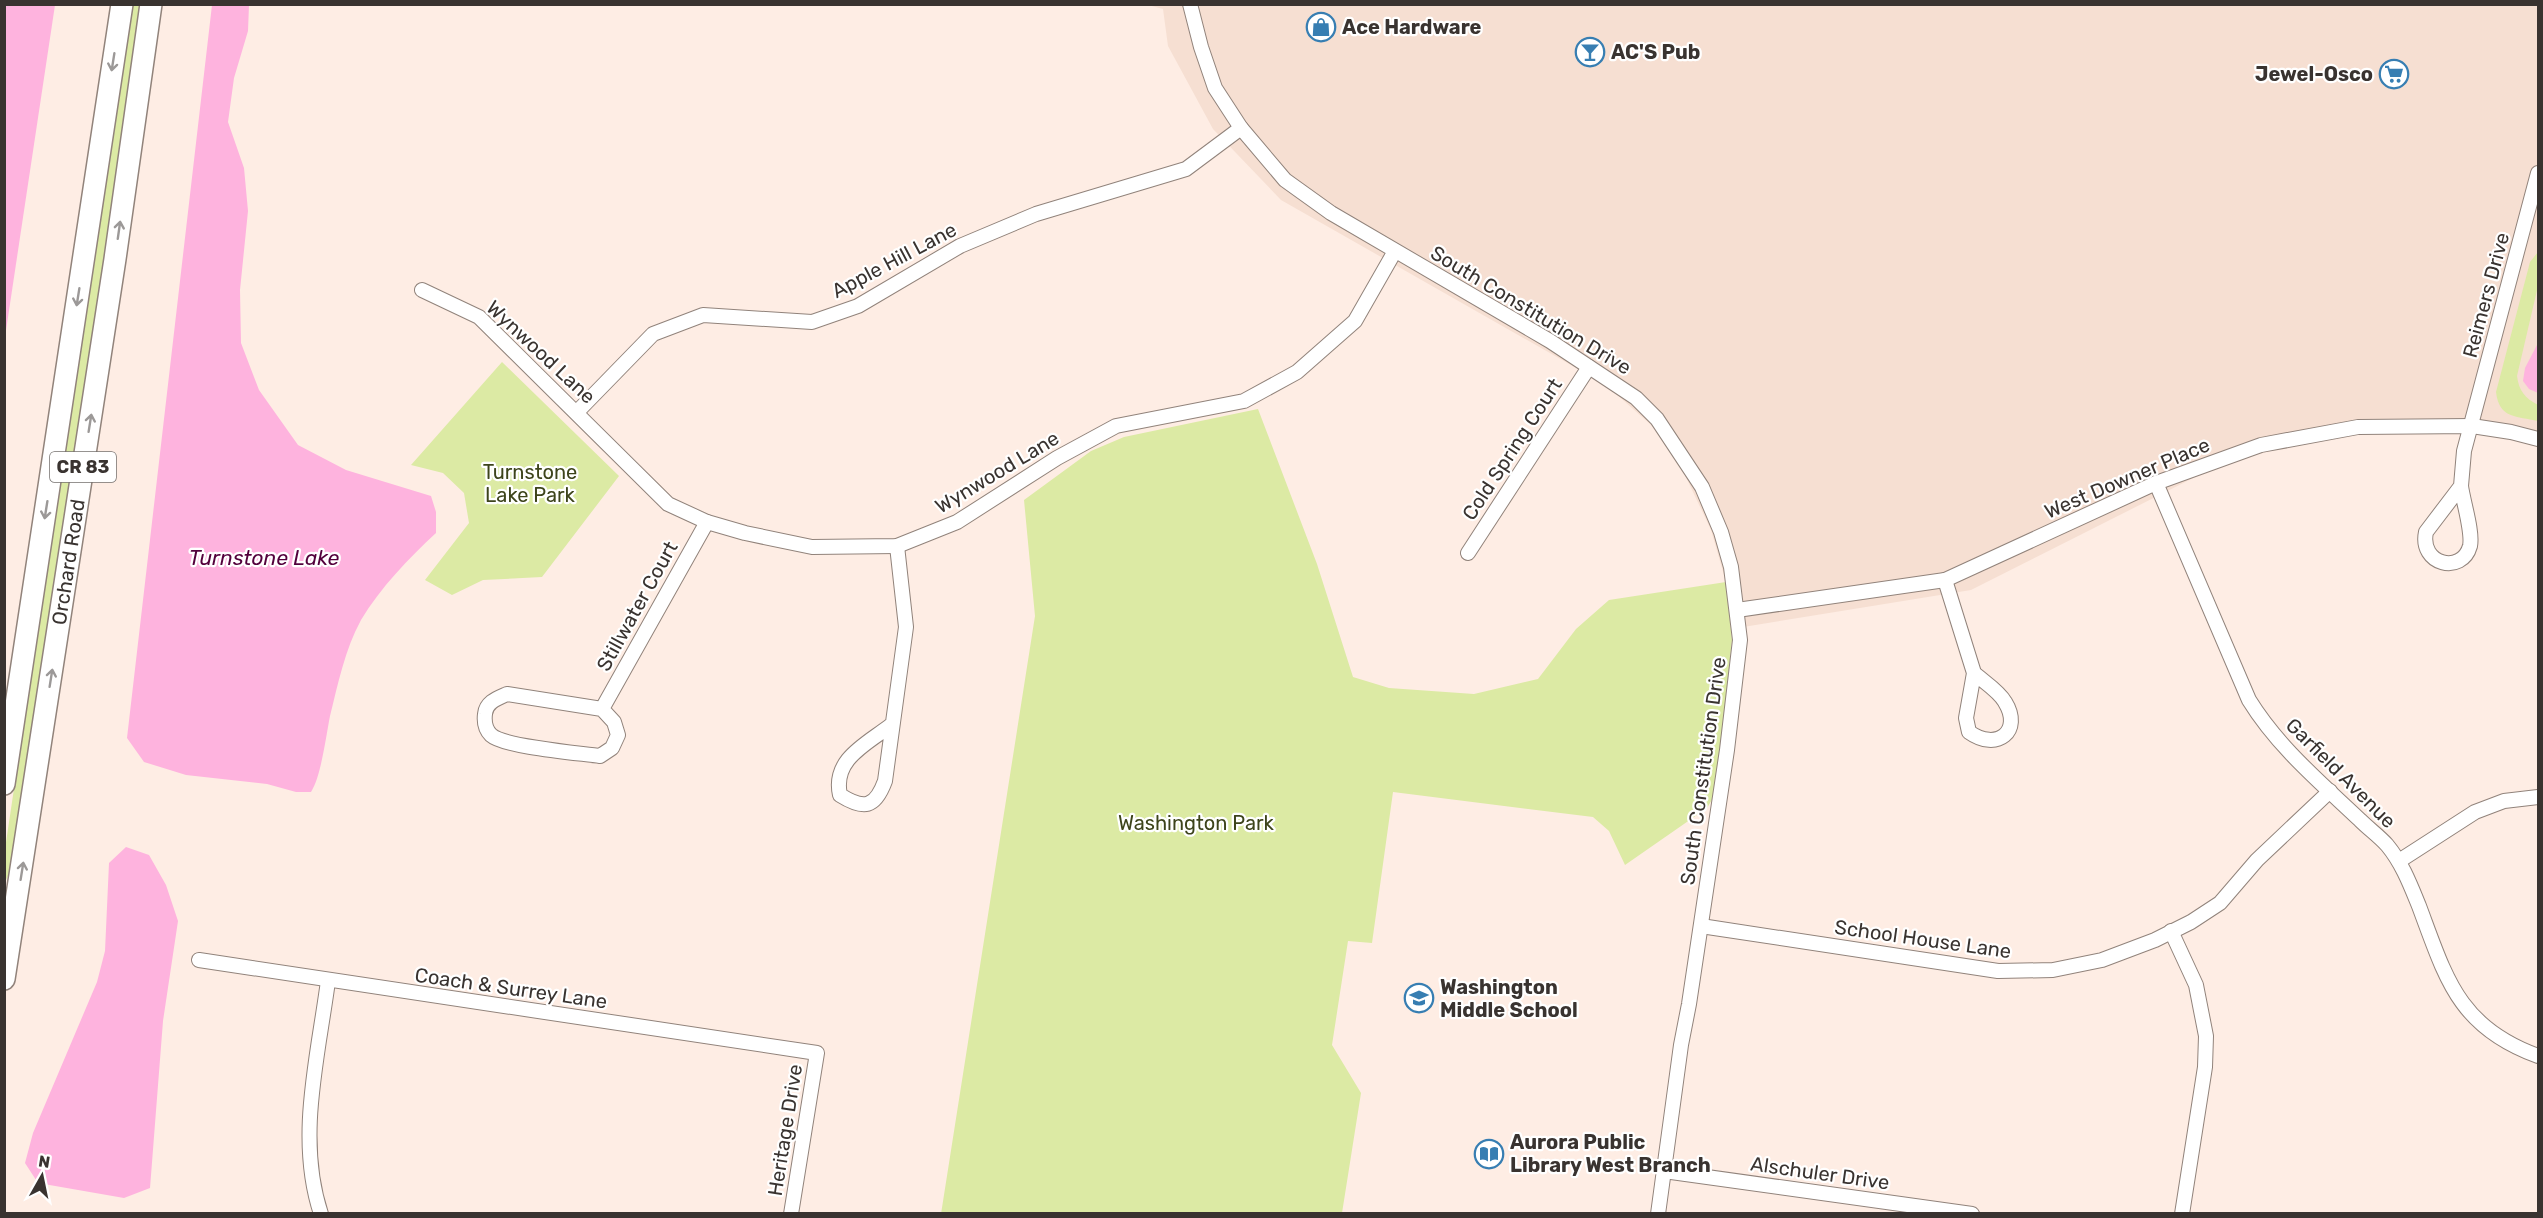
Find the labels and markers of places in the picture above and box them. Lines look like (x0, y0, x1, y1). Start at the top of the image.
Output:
shop icon: Ace Hardware (1305, 11, 1337, 43)
place label: Ace Hardware (1342, 15, 1482, 39)
bar icon: AC'S Pub (1574, 36, 1606, 68)
place label: AC'S Pub (1611, 40, 1700, 64)
supermarket icon: Jewel-Osco (2378, 58, 2410, 90)
place label: Jewel-Osco (2255, 62, 2373, 86)
place label: Washington Middle School (1440, 975, 1578, 1022)
school or university icon: Washington Middle School (1403, 982, 1435, 1014)
place label: Aurora Public Library West Branch (1510, 1130, 1711, 1177)
library icon: Aurora Public Library West Branch (1473, 1138, 1505, 1170)

